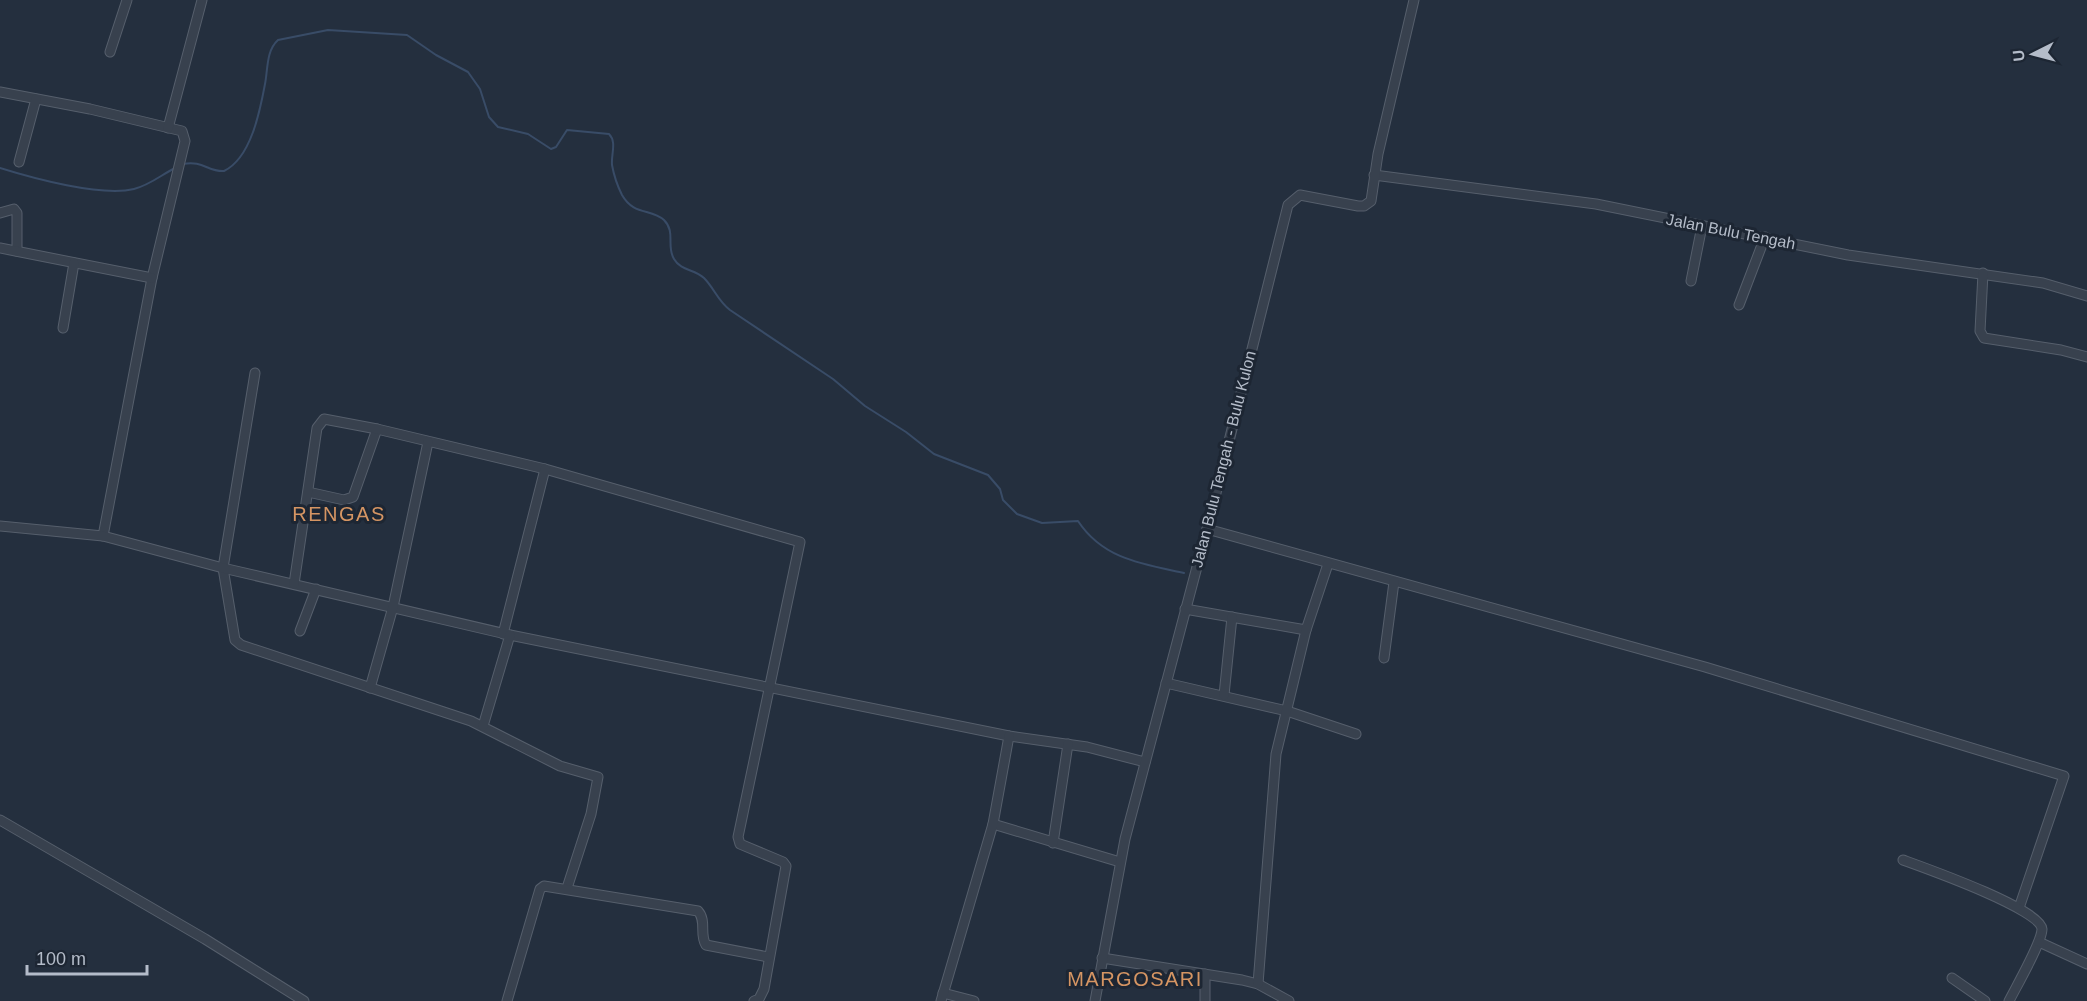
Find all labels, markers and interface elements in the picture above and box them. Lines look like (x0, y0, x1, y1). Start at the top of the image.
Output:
north arrow (2003, 24, 2063, 84)
text: U (2010, 49, 2028, 62)
street label: Jalan Bulu Tengah (1665, 211, 1797, 252)
street label: Jalan Bulu Tengah - Bulu Kulon (1188, 349, 1259, 569)
district label: RENGAS (292, 503, 386, 525)
scale bar (27, 938, 147, 976)
text: 100 m (36, 949, 86, 969)
district label: MARGOSARI (1067, 968, 1203, 990)

